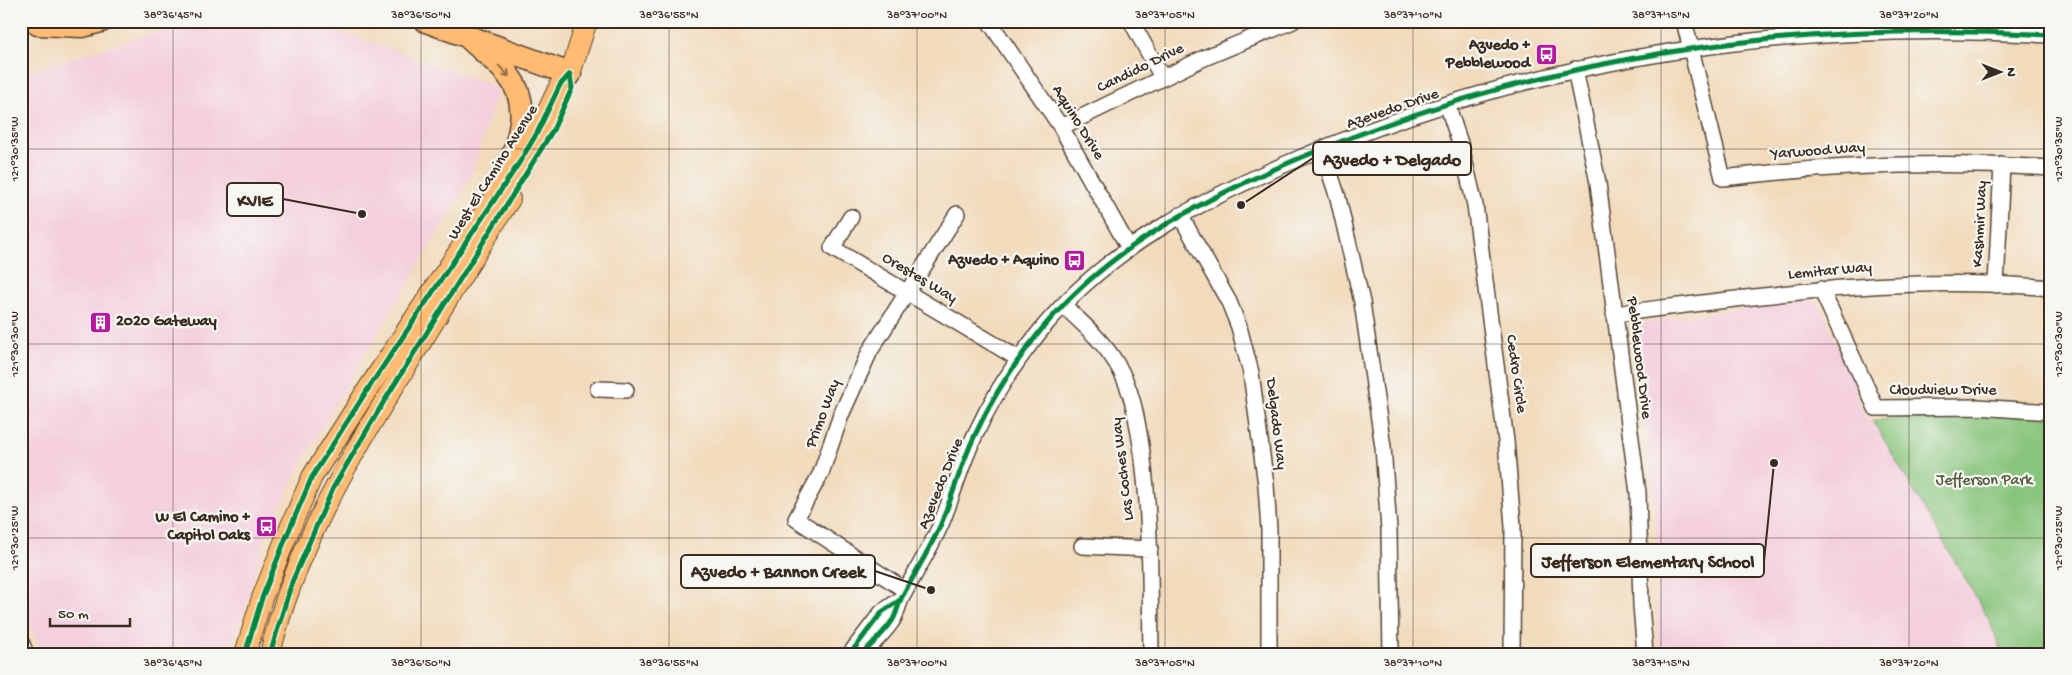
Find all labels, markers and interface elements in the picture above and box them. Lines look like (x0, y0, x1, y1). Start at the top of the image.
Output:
text: 38°36'45"N (143, 9, 202, 23)
text: 38°36'50"N (390, 9, 451, 23)
text: 38°36'55"N (639, 9, 699, 23)
text: 38°37'00"N (886, 9, 947, 23)
text: 38°37'05"N (1134, 9, 1195, 23)
text: 38°37'10"N (1383, 9, 1442, 23)
text: 38°37'15"N (1631, 9, 1690, 23)
text: 38°37'20"N (1878, 9, 1939, 23)
place label: Azvedo + Pebblewood (1445, 37, 1532, 74)
street label: Candido Drive (1094, 39, 1188, 98)
bus stop icon: Azvedo + Pebblewood (1534, 43, 1558, 67)
north arrow (1974, 48, 2024, 98)
one-way arrow (498, 65, 510, 78)
text: N (2002, 67, 2019, 77)
street label: Aquino Drive (1047, 82, 1108, 165)
street label: Azevedo Drive (1344, 85, 1442, 135)
street label: West El Camino Avenue (445, 101, 544, 244)
text: 121°30'35"W (9, 117, 23, 182)
text: 121°30'35"W (2053, 117, 2067, 182)
street label: Yarwood Way (1768, 139, 1866, 165)
callout: Azvedo + Delgado (1313, 142, 1471, 175)
text: Azvedo + Delgado (1322, 151, 1462, 172)
street label: Kashmir Way (1969, 180, 1993, 268)
callout: KVIE (227, 183, 283, 216)
text: KVIE (236, 192, 275, 213)
street label: Orestes Way (878, 249, 960, 309)
bus stop icon: Azvedo + Aquino (1063, 249, 1087, 273)
place label: Azvedo + Aquino (947, 252, 1060, 271)
street label: Lemitar Way (1787, 259, 1873, 285)
street label: Pebblewood Drive (1621, 295, 1655, 421)
building icon: 2020 Gateway (88, 310, 112, 334)
text: 121°30'30"W (9, 311, 23, 378)
text: 121°30'30"W (2053, 311, 2067, 378)
place label: 2020 Gateway (116, 313, 217, 332)
street label: Cedro Circle (1500, 334, 1530, 415)
street label: Delgado Way (1260, 376, 1290, 471)
street label: Primo Way (802, 377, 846, 452)
street label: Cloudview Drive (1889, 382, 1997, 401)
street label: Las Coches Way (1108, 416, 1140, 522)
street label: Azevedo Drive (915, 435, 969, 532)
park label: Jefferson Park (1936, 472, 2034, 491)
text: 121°30'25"W (9, 506, 23, 571)
text: 121°30'25"W (2053, 506, 2067, 571)
place label: W El Camino + Capitol Oaks (154, 509, 251, 546)
bus stop icon: W El Camino + Capitol Oaks (254, 515, 278, 539)
callout: Jefferson Elementary School (1531, 544, 1764, 577)
text: Jefferson Elementary School (1540, 553, 1755, 574)
callout: Azvedo + Bannon Creek (681, 555, 875, 588)
text: Azvedo + Bannon Creek (690, 563, 867, 584)
scale bar (50, 595, 130, 627)
text: 50 m (58, 606, 89, 624)
text: 38°36'45"N (143, 657, 202, 671)
text: 38°36'50"N (390, 657, 451, 671)
text: 38°36'55"N (639, 657, 699, 671)
text: 38°37'00"N (886, 657, 947, 671)
text: 38°37'05"N (1134, 657, 1195, 671)
text: 38°37'10"N (1383, 657, 1442, 671)
text: 38°37'15"N (1631, 657, 1690, 671)
text: 38°37'20"N (1878, 657, 1939, 671)

